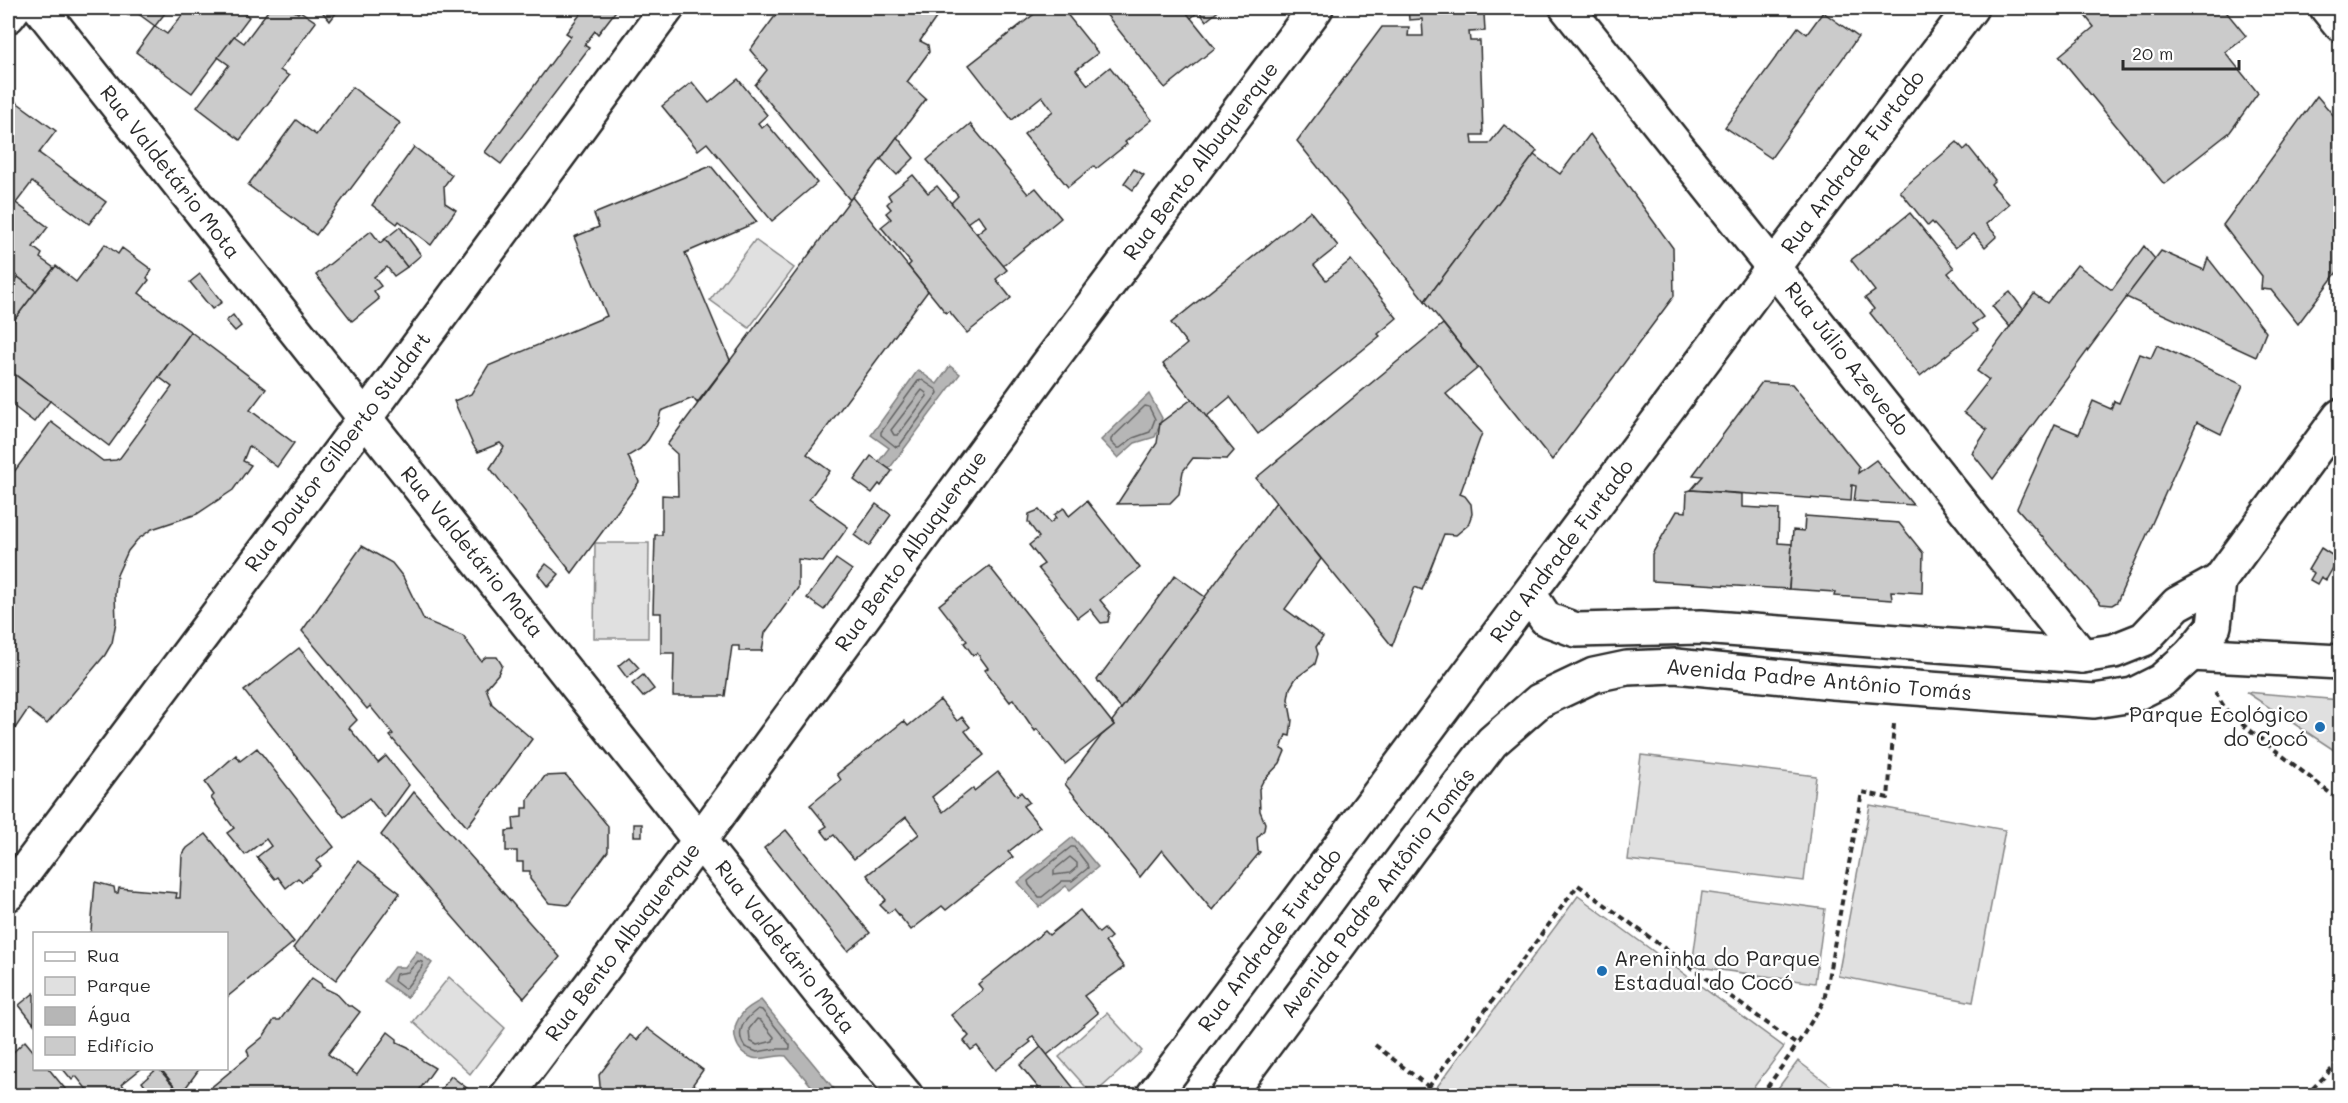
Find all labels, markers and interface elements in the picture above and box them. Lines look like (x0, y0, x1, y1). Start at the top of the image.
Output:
scale bar (2123, 33, 2238, 71)
text: 20 m (2132, 41, 2173, 65)
street label: Rua Bento Albuquerque (1116, 55, 1283, 265)
street label: Rua Andrade Furtado (1774, 64, 1930, 258)
street label: Rua Valdetário Mota (95, 79, 247, 263)
street label: Rua Júlio Azevedo (1780, 276, 1917, 440)
street label: Rua Doutor Gilberto Studart (238, 326, 436, 576)
street label: Rua Bento Albuquerque (828, 444, 992, 656)
street label: Rua Andrade Furtado (1483, 453, 1639, 647)
street label: Rua Valdetário Mota (396, 460, 551, 642)
street label: Avenida Padre Antônio Tomás (1665, 652, 1973, 705)
place label: Parque Ecológico do Cocó (2129, 700, 2308, 751)
marker: Parque Ecológico do Cocó (2313, 720, 2327, 734)
street label: Avenida Padre Antônio Tomás (1274, 762, 1480, 1023)
street label: Rua Bento Albuquerque (538, 836, 705, 1046)
street label: Rua Andrade Furtado (1191, 842, 1347, 1036)
street label: Rua Valdetário Mota (710, 854, 862, 1038)
legend (33, 932, 228, 1070)
text: Rua (87, 943, 120, 967)
place label: Areninha do Parque Estadual do Cocó (1614, 944, 1820, 995)
marker: Areninha do Parque Estadual do Cocó (1595, 964, 1609, 978)
text: Parque (87, 973, 151, 997)
text: Água (87, 1003, 131, 1027)
text: Edifício (87, 1033, 154, 1057)

